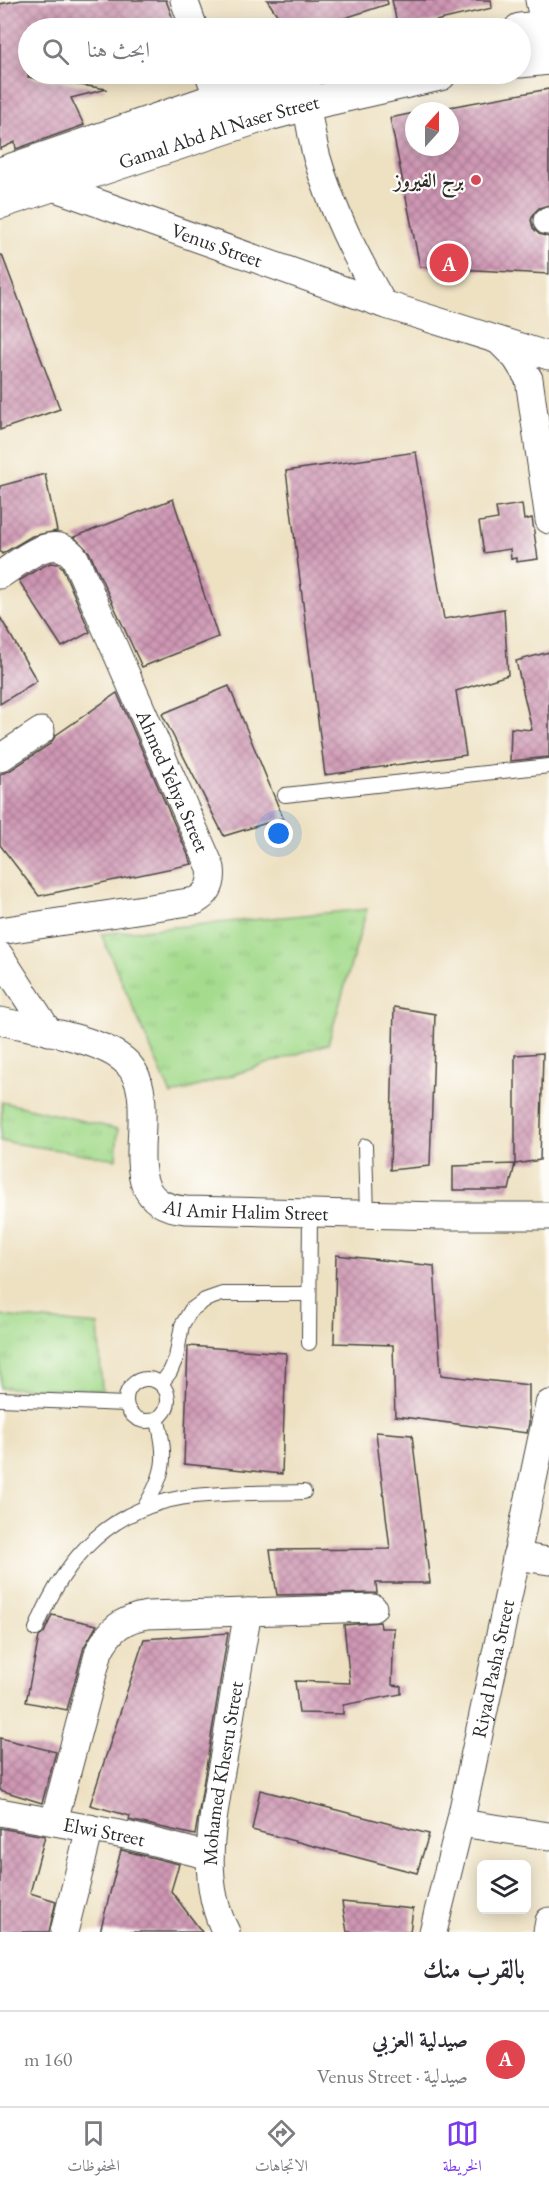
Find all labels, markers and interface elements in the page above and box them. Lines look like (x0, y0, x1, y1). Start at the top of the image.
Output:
search box (18, 18, 531, 84)
icon: search (39, 35, 72, 68)
text: ابحث هنا (87, 35, 150, 64)
street label: Gamal Abd Al Naser Street (115, 88, 322, 175)
north arrow (405, 102, 459, 156)
place label: برج الفيروز (392, 167, 464, 199)
marker: برج الفيروز (469, 173, 483, 187)
street label: Venus Street (168, 217, 267, 273)
pin: A (430, 240, 468, 286)
street label: Ahmed Yehya Street (130, 705, 216, 857)
your location (264, 819, 293, 848)
street label: Al Amir Halim Street (159, 1193, 330, 1226)
street label: Riyad Pasha Street (465, 1597, 520, 1740)
street label: Mohamed Khesru Street (197, 1679, 249, 1866)
street label: Elwi Street (61, 1811, 149, 1852)
map controls (477, 1860, 531, 1914)
button: layers (477, 1860, 531, 1914)
text: بالقرب منك (423, 1952, 525, 1986)
text: صيدلية العزبي (372, 2025, 468, 2054)
text: 160 m (24, 2046, 72, 2072)
text: A (498, 2046, 513, 2072)
text: صيدلية · Venus Street (317, 2063, 468, 2089)
tab: المحفوظات (67, 2117, 120, 2181)
tab: الاتجاهات (255, 2117, 308, 2181)
tab: الخريطة (443, 2117, 482, 2181)

